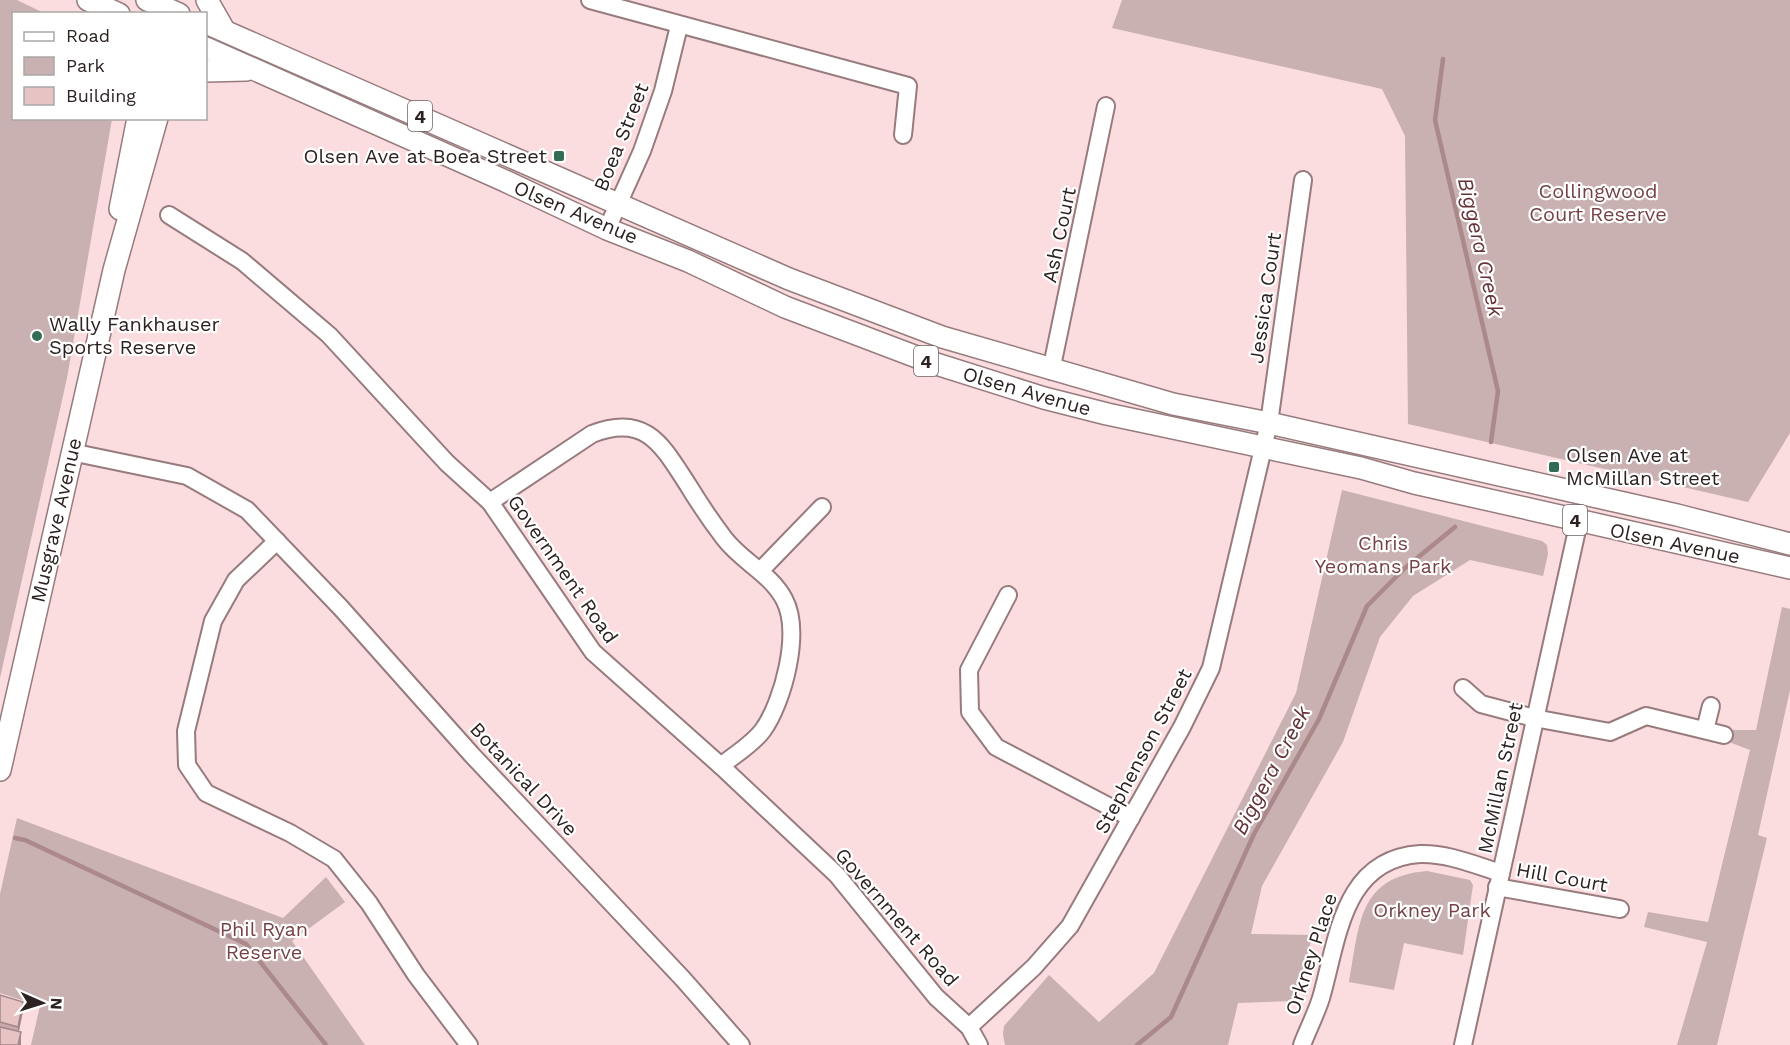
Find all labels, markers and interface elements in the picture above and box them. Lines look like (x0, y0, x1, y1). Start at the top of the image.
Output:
legend (12, 12, 207, 120)
text: Road (66, 25, 110, 46)
text: Park (66, 55, 105, 76)
street label: Boea Street (588, 79, 654, 195)
text: Building (66, 85, 136, 106)
road number: 4 (408, 101, 432, 131)
place label: Olsen Ave at Boea Street (304, 144, 548, 168)
marker: Olsen Ave at Boea Street (552, 149, 566, 163)
street label: Olsen Avenue (510, 175, 642, 249)
water label: Biggera Creek (1453, 175, 1509, 319)
park label: Collingwood Court Reserve (1529, 179, 1667, 226)
street label: Ash Court (1037, 185, 1081, 285)
street label: Jessica Court (1244, 230, 1286, 365)
place label: Wally Fankhauser Sports Reserve (49, 312, 220, 359)
marker: Wally Fankhauser Sports Reserve (30, 329, 44, 343)
road number: 4 (914, 346, 938, 376)
street label: Olsen Avenue (960, 361, 1094, 421)
street label: Musgrave Avenue (25, 435, 87, 605)
place label: Olsen Ave at McMillan Street (1566, 443, 1720, 490)
marker: Olsen Ave at McMillan Street (1547, 460, 1561, 474)
street label: Government Road (503, 490, 623, 648)
road number: 4 (1563, 505, 1587, 535)
street label: Olsen Avenue (1608, 518, 1742, 568)
park label: Chris Yeomans Park (1315, 531, 1451, 578)
street label: Stephenson Street (1089, 664, 1197, 838)
street label: McMillan Street (1472, 700, 1528, 856)
water label: Biggera Creek (1227, 701, 1316, 838)
street label: Botanical Drive (465, 717, 583, 841)
street label: Government Road (830, 843, 964, 991)
street label: Hill Court (1514, 857, 1610, 897)
street label: Orkney Place (1280, 890, 1342, 1018)
park label: Orkney Park (1373, 898, 1491, 922)
park label: Phil Ryan Reserve (220, 917, 308, 964)
north arrow (12, 973, 72, 1033)
text: N (47, 997, 66, 1010)

